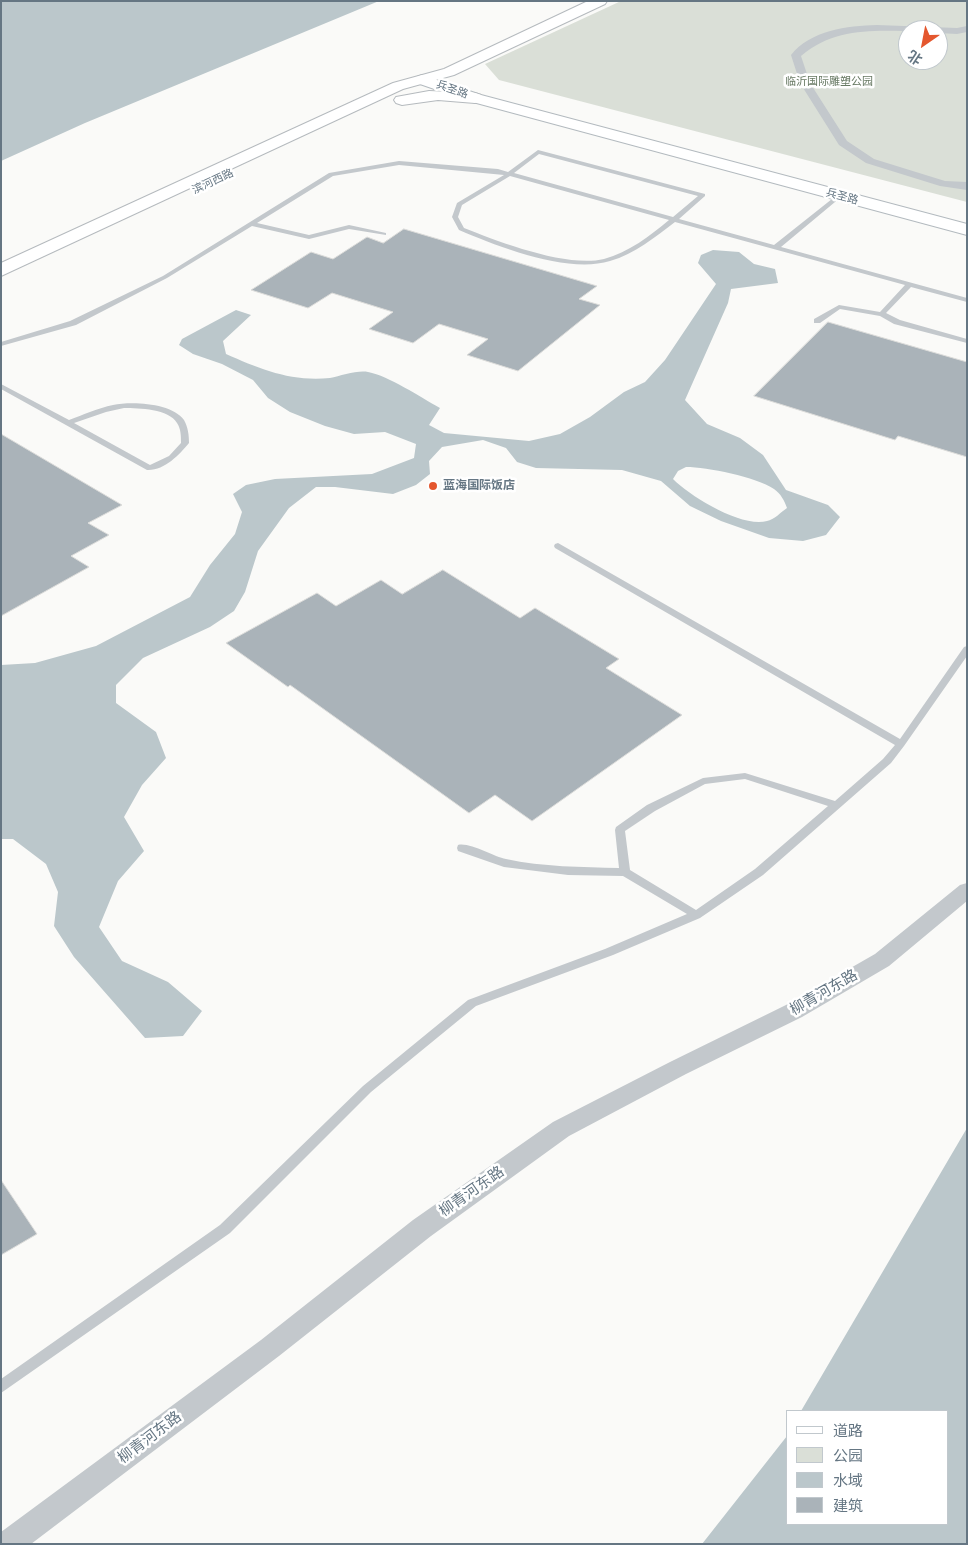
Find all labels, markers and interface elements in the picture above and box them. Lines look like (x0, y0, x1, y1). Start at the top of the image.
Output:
north arrow (898, 20, 948, 70)
text: 北 (905, 46, 926, 68)
park label: 临沂国际雕塑公园 (785, 75, 873, 89)
street label: 兵圣路 (434, 78, 470, 102)
street label: 滨河西路 (190, 167, 236, 197)
street label: 兵圣路 (824, 186, 860, 208)
place label: 蓝海国际饭店 (443, 479, 515, 493)
marker: 蓝海国际饭店 (427, 480, 439, 492)
street label: 柳青河东路 (787, 966, 861, 1020)
street label: 柳青河东路 (436, 1163, 508, 1221)
street label: 柳青河东路 (115, 1408, 185, 1468)
legend (786, 1410, 948, 1525)
text: 道路 (833, 1422, 863, 1440)
text: 公园 (833, 1447, 863, 1465)
text: 水域 (833, 1472, 863, 1490)
text: 建筑 (833, 1497, 863, 1515)

